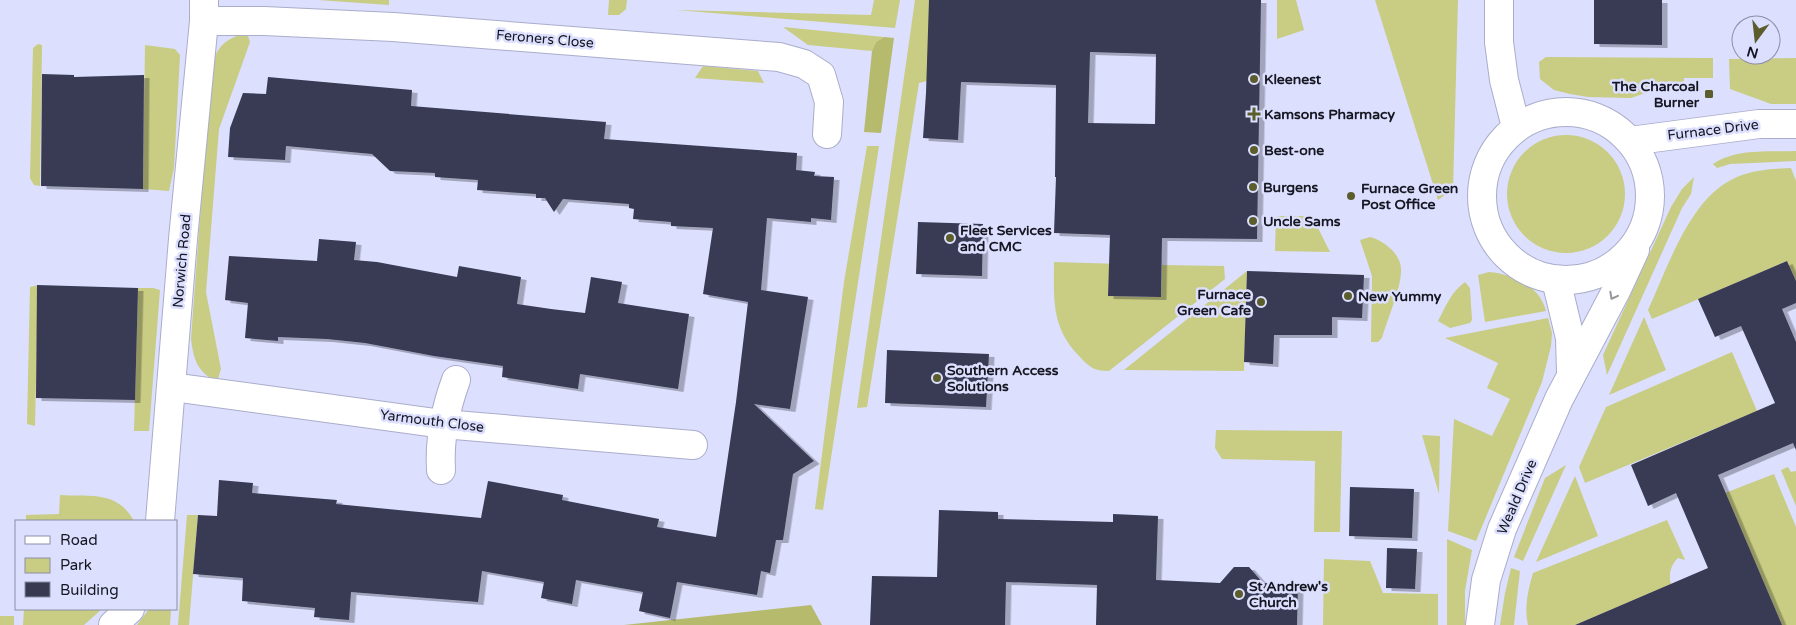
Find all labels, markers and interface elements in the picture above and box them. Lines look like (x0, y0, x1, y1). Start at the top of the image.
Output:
north arrow (1731, 15, 1781, 65)
street label: Feroners Close (495, 26, 595, 52)
text: N (1745, 42, 1760, 62)
place label: Kleenest (1264, 71, 1322, 88)
marker: Kleenest (1248, 73, 1260, 85)
place label: The Charcoal Burner (1611, 78, 1700, 111)
marker: The Charcoal Burner (1703, 88, 1715, 100)
place label: Kamsons Pharmacy (1264, 106, 1395, 123)
marker: Kamsons Pharmacy (1248, 108, 1260, 120)
street label: Furnace Drive (1666, 116, 1760, 144)
place label: Best-one (1264, 142, 1324, 159)
marker: Best-one (1248, 144, 1260, 156)
place label: Burgens (1263, 179, 1319, 196)
place label: Furnace Green Post Office (1361, 180, 1458, 213)
marker: Burgens (1247, 181, 1259, 193)
marker: Furnace Green Post Office (1345, 190, 1357, 202)
street label: Norwich Road (169, 213, 195, 309)
place label: Uncle Sams (1263, 213, 1341, 230)
marker: Uncle Sams (1247, 215, 1259, 227)
place label: Fleet Services and CMC (960, 222, 1052, 255)
marker: Fleet Services and CMC (944, 232, 956, 244)
place label: Furnace Green Cafe (1177, 286, 1251, 319)
place label: New Yummy (1358, 288, 1442, 305)
marker: New Yummy (1342, 290, 1354, 302)
one-way arrow (1610, 291, 1620, 300)
marker: Furnace Green Cafe (1255, 296, 1267, 308)
place label: Southern Access Solutions (947, 362, 1059, 395)
marker: Southern Access Solutions (931, 372, 943, 384)
street label: Yarmouth Close (379, 406, 485, 436)
street label: Weald Drive (1494, 457, 1540, 537)
legend (15, 520, 178, 610)
text: Road (60, 531, 98, 549)
text: Park (60, 556, 92, 574)
place label: St Andrew's Church (1249, 578, 1328, 611)
text: Building (60, 581, 119, 599)
marker: St Andrew's Church (1233, 588, 1245, 600)

